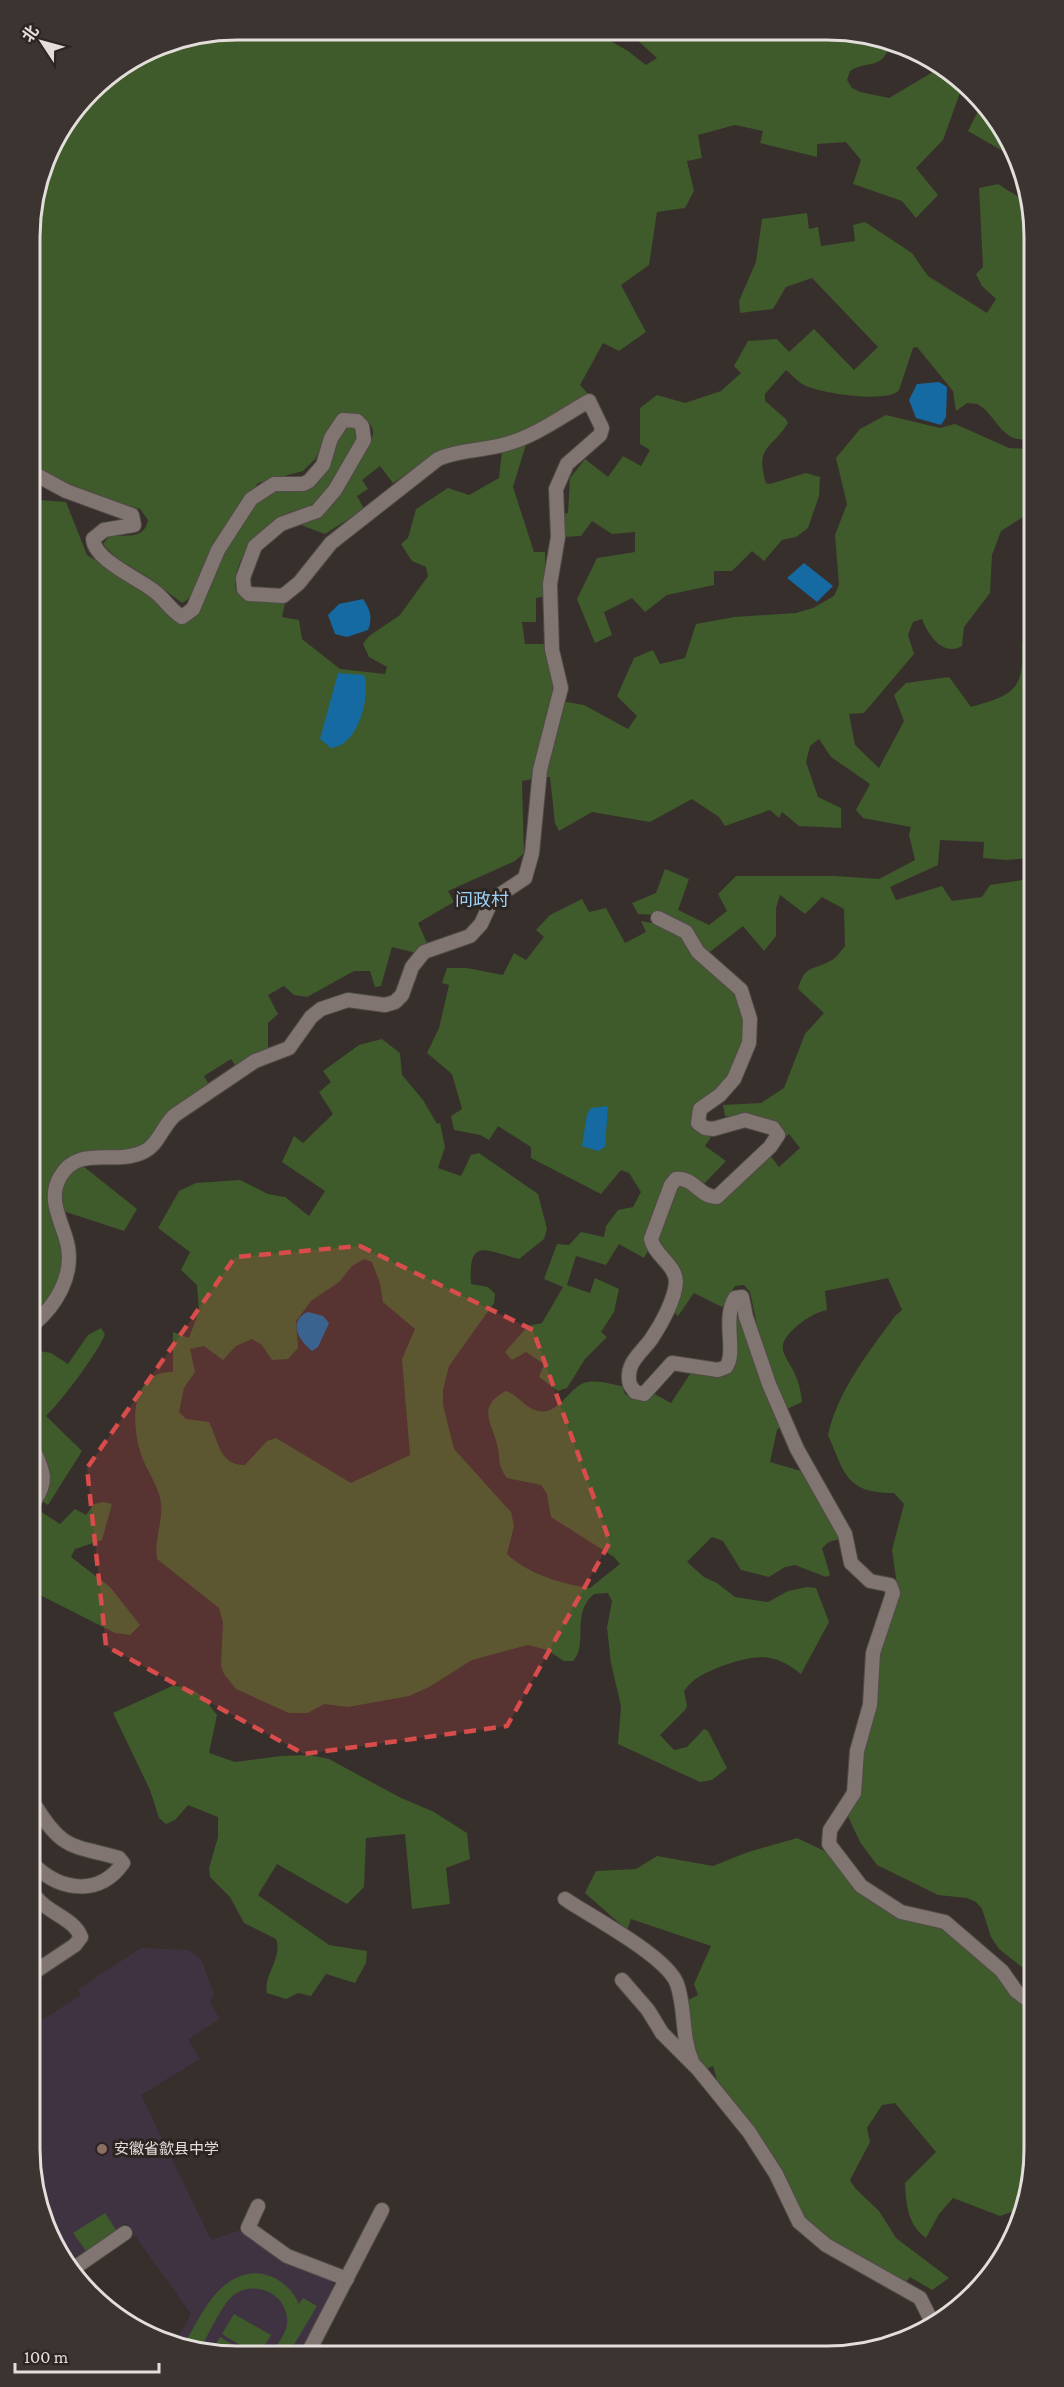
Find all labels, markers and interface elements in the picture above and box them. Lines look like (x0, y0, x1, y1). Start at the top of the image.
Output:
north arrow (12, 12, 72, 72)
text: 北 (19, 22, 42, 45)
district label: 问政村 (455, 890, 509, 910)
place label: 安徽省歙县中学 (114, 2140, 219, 2157)
marker: 安徽省歙县中学 (95, 2142, 109, 2156)
scale bar (15, 2336, 159, 2374)
text: 100 m (24, 2347, 69, 2367)

